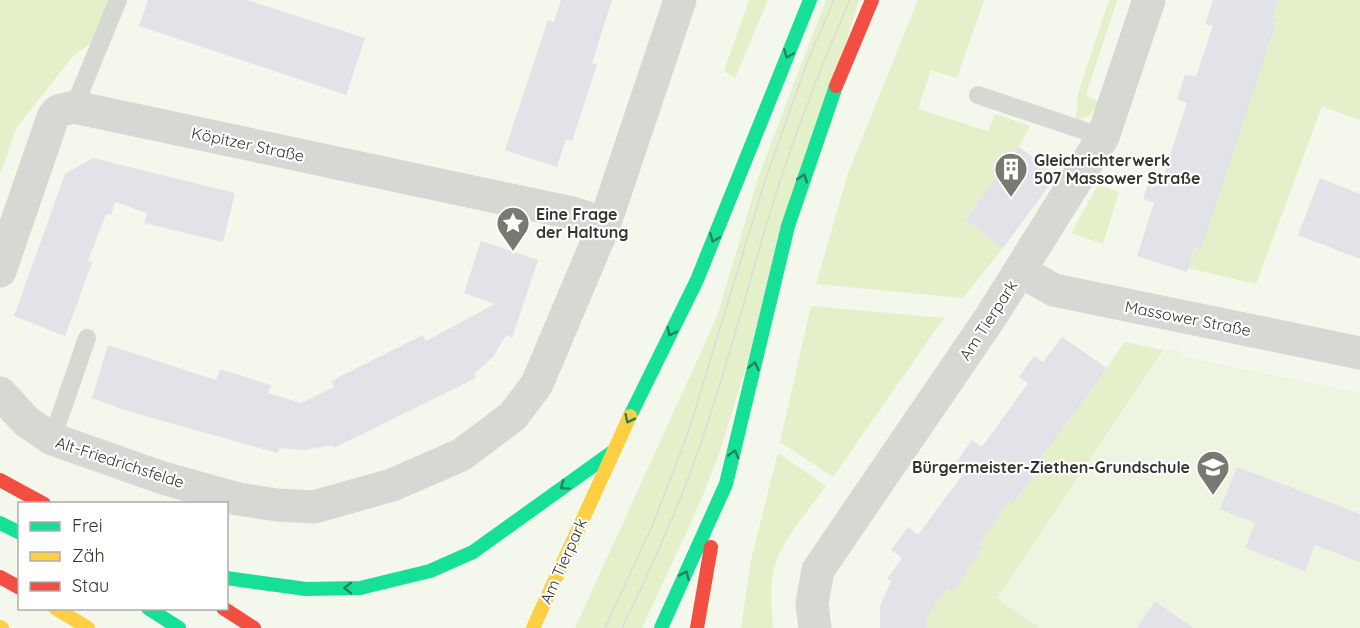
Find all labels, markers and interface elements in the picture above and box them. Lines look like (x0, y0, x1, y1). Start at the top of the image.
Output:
one-way arrow (783, 48, 795, 59)
street label: Köpitzer Straße (190, 122, 306, 166)
place label: Gleichrichterwerk 507 Massower Straße (1034, 150, 1200, 188)
building icon: Gleichrichterwerk 507 Massower Straße (993, 151, 1029, 198)
one-way arrow (796, 173, 809, 184)
place label: Eine Frage der Haltung (536, 204, 628, 242)
place icon: Eine Frage der Haltung (495, 205, 531, 252)
one-way arrow (709, 232, 721, 243)
street label: Am Tierpark (955, 276, 1021, 364)
street label: Massower Straße (1123, 296, 1253, 340)
one-way arrow (667, 326, 678, 337)
one-way arrow (747, 361, 760, 371)
one-way arrow (624, 412, 636, 423)
street label: Alt-Friedrichsfelde (53, 432, 187, 492)
one-way arrow (726, 449, 739, 459)
school or university icon: Bürgermeister-Ziethen-Grundschule (1195, 449, 1231, 496)
place label: Bürgermeister-Ziethen-Grundschule (912, 457, 1190, 477)
one-way arrow (560, 479, 571, 490)
legend (18, 502, 228, 610)
text: Frei (72, 514, 103, 537)
street label: Am Tierpark (535, 515, 591, 607)
text: Zäh (72, 544, 105, 567)
one-way arrow (678, 570, 690, 581)
text: Stau (72, 574, 109, 597)
one-way arrow (343, 582, 352, 594)

